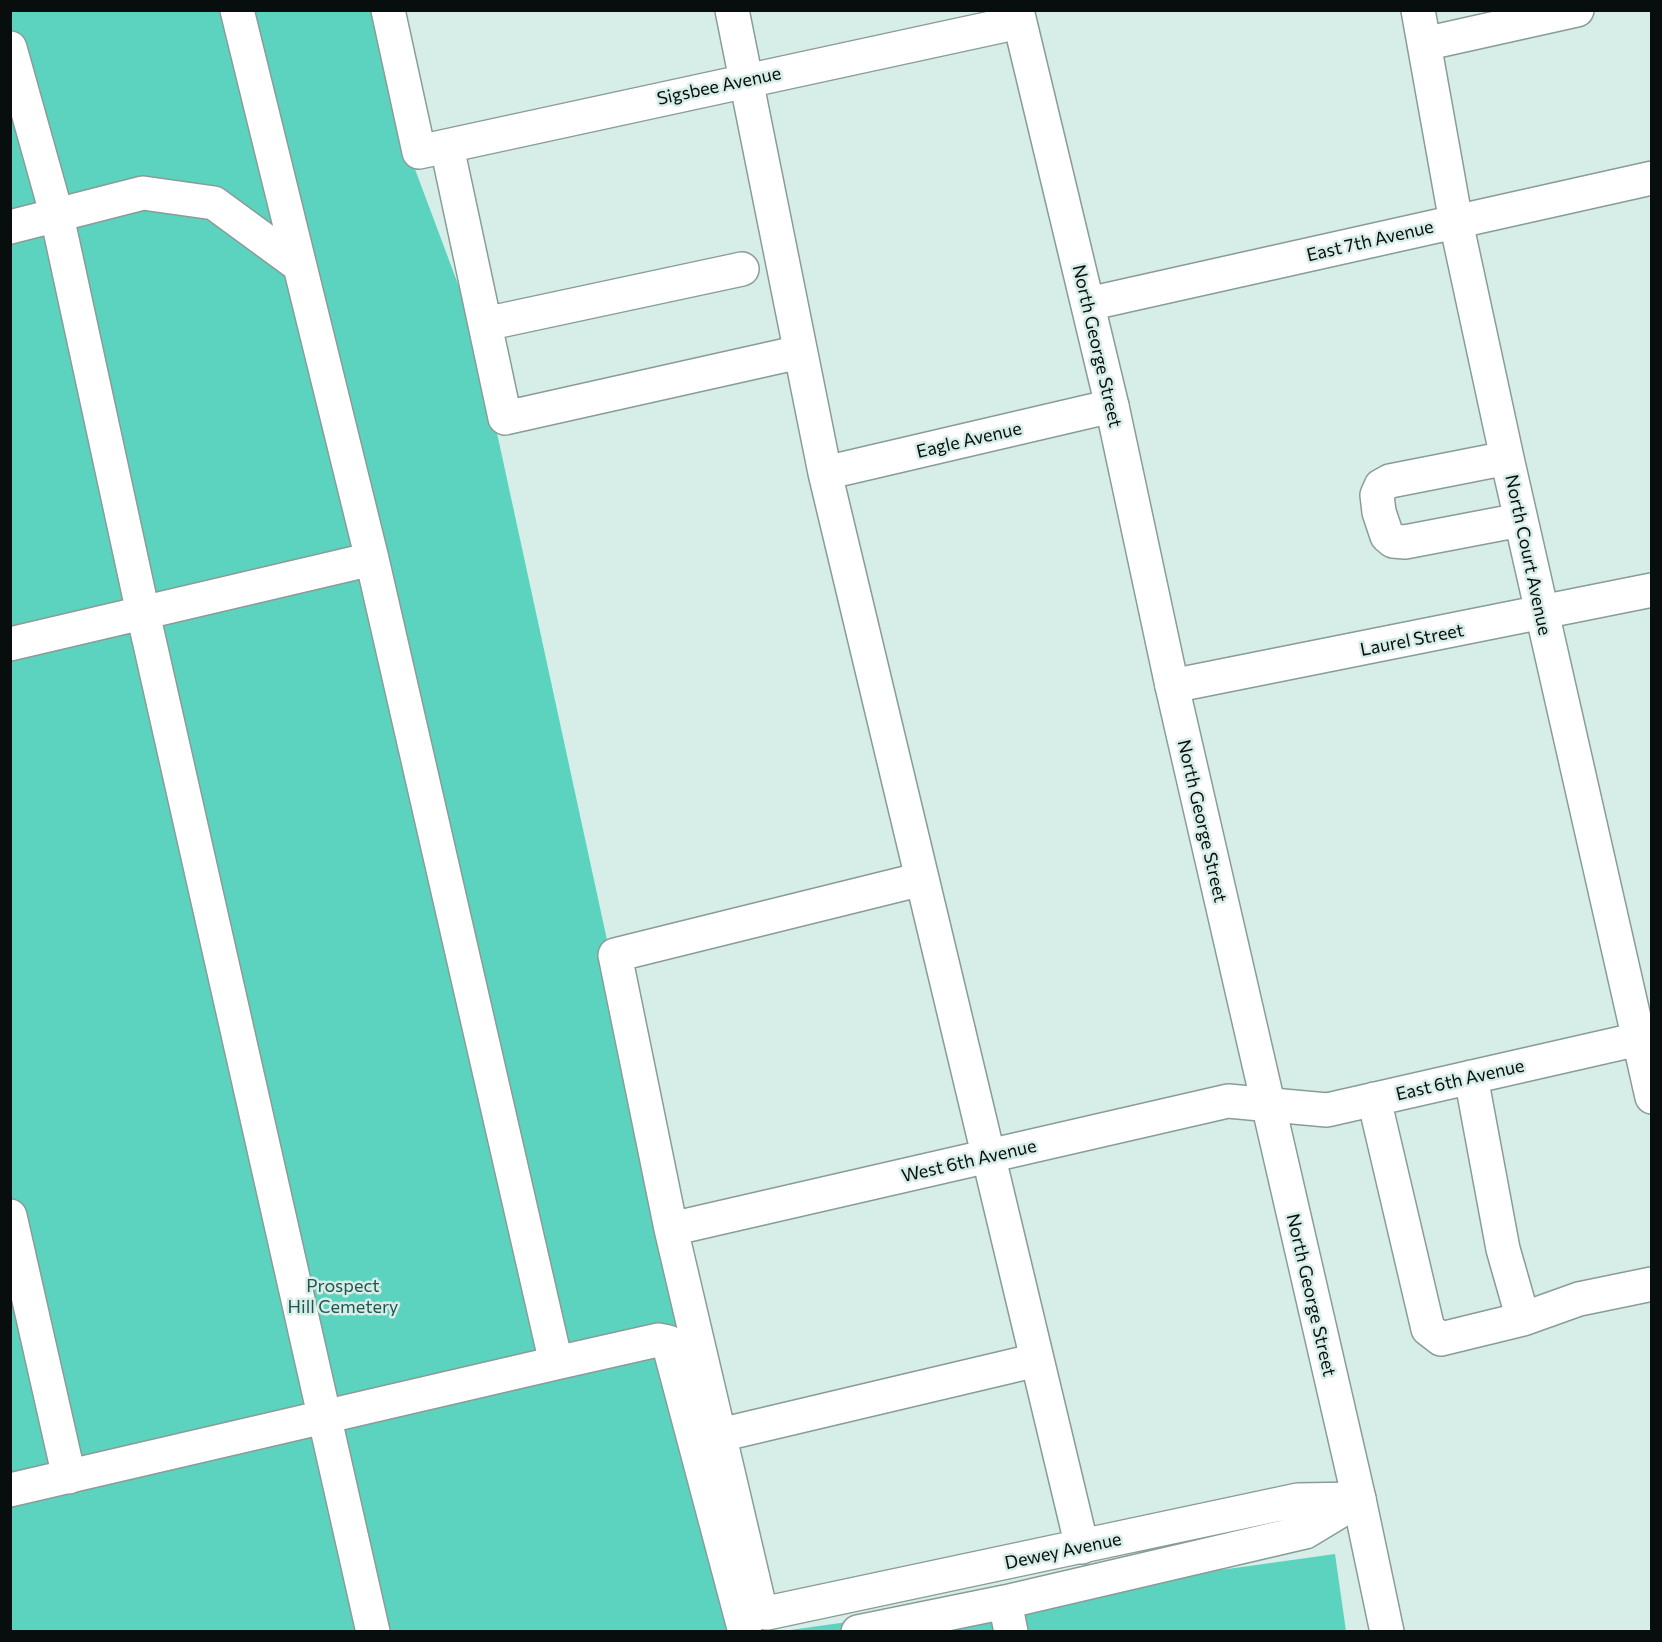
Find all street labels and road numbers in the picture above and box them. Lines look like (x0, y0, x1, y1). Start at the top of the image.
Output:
street label: Sigsbee Avenue (655, 62, 783, 110)
street label: East 7th Avenue (1304, 216, 1436, 266)
street label: North George Street (1068, 262, 1126, 430)
street label: Eagle Avenue (914, 417, 1024, 463)
street label: North Court Avenue (1500, 473, 1556, 637)
street label: Laurel Street (1358, 619, 1466, 661)
street label: North George Street (1173, 737, 1231, 905)
street label: East 6th Avenue (1394, 1055, 1526, 1105)
street label: West 6th Avenue (900, 1135, 1038, 1187)
street label: North George Street (1282, 1211, 1340, 1379)
street label: Dewey Avenue (1003, 1528, 1123, 1574)

